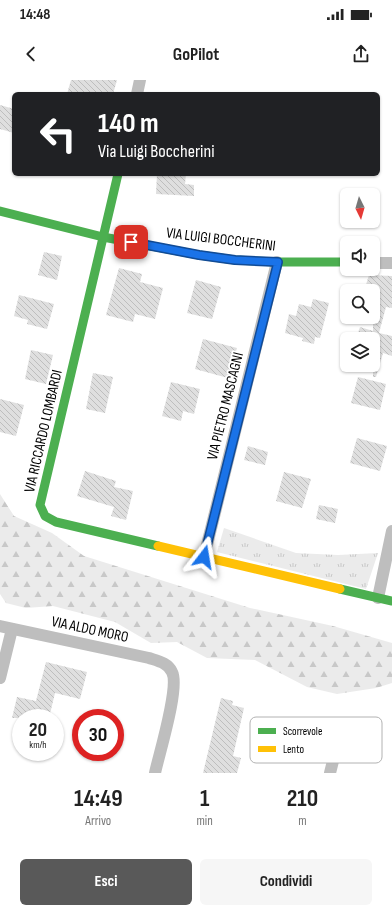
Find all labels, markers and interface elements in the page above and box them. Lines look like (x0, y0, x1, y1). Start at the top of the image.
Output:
text: 14:48 (20, 5, 50, 24)
icon: back (20, 43, 42, 65)
icon: share (350, 43, 372, 65)
text: GoPilot (173, 44, 219, 65)
text: 140 m (98, 107, 159, 140)
icon: left (32, 108, 84, 160)
text: Via Luigi Boccherini (98, 141, 214, 162)
north arrow (340, 188, 380, 228)
map controls (340, 188, 380, 372)
street label: VIA LUIGI BOCCHERINI (165, 223, 277, 256)
pin (114, 225, 148, 259)
icon: arrive (120, 231, 142, 253)
button: sound (340, 236, 380, 276)
button: search (340, 284, 380, 324)
button: layers (340, 332, 380, 372)
street label: VIA PIETRO MASCAGNI (203, 350, 248, 462)
street label: VIA RICCARDO LOMBARDI (20, 368, 67, 494)
position arrow (183, 536, 225, 578)
street label: VIA ALDO MORO (50, 612, 130, 647)
speed limit sign: 30 (72, 709, 124, 761)
legend (250, 717, 382, 763)
text: 20 (29, 718, 47, 742)
text: Scorrevole (283, 725, 322, 738)
text: km/h (29, 739, 47, 751)
text: Lento (283, 743, 304, 756)
text: 14:49 (74, 784, 123, 813)
text: 1 (200, 784, 209, 813)
text: 210 (287, 784, 318, 813)
text: Arrivo (85, 813, 111, 829)
text: min (196, 813, 213, 829)
text: m (298, 813, 307, 829)
button: Esci (20, 859, 192, 905)
button: Condividi (200, 859, 372, 905)

